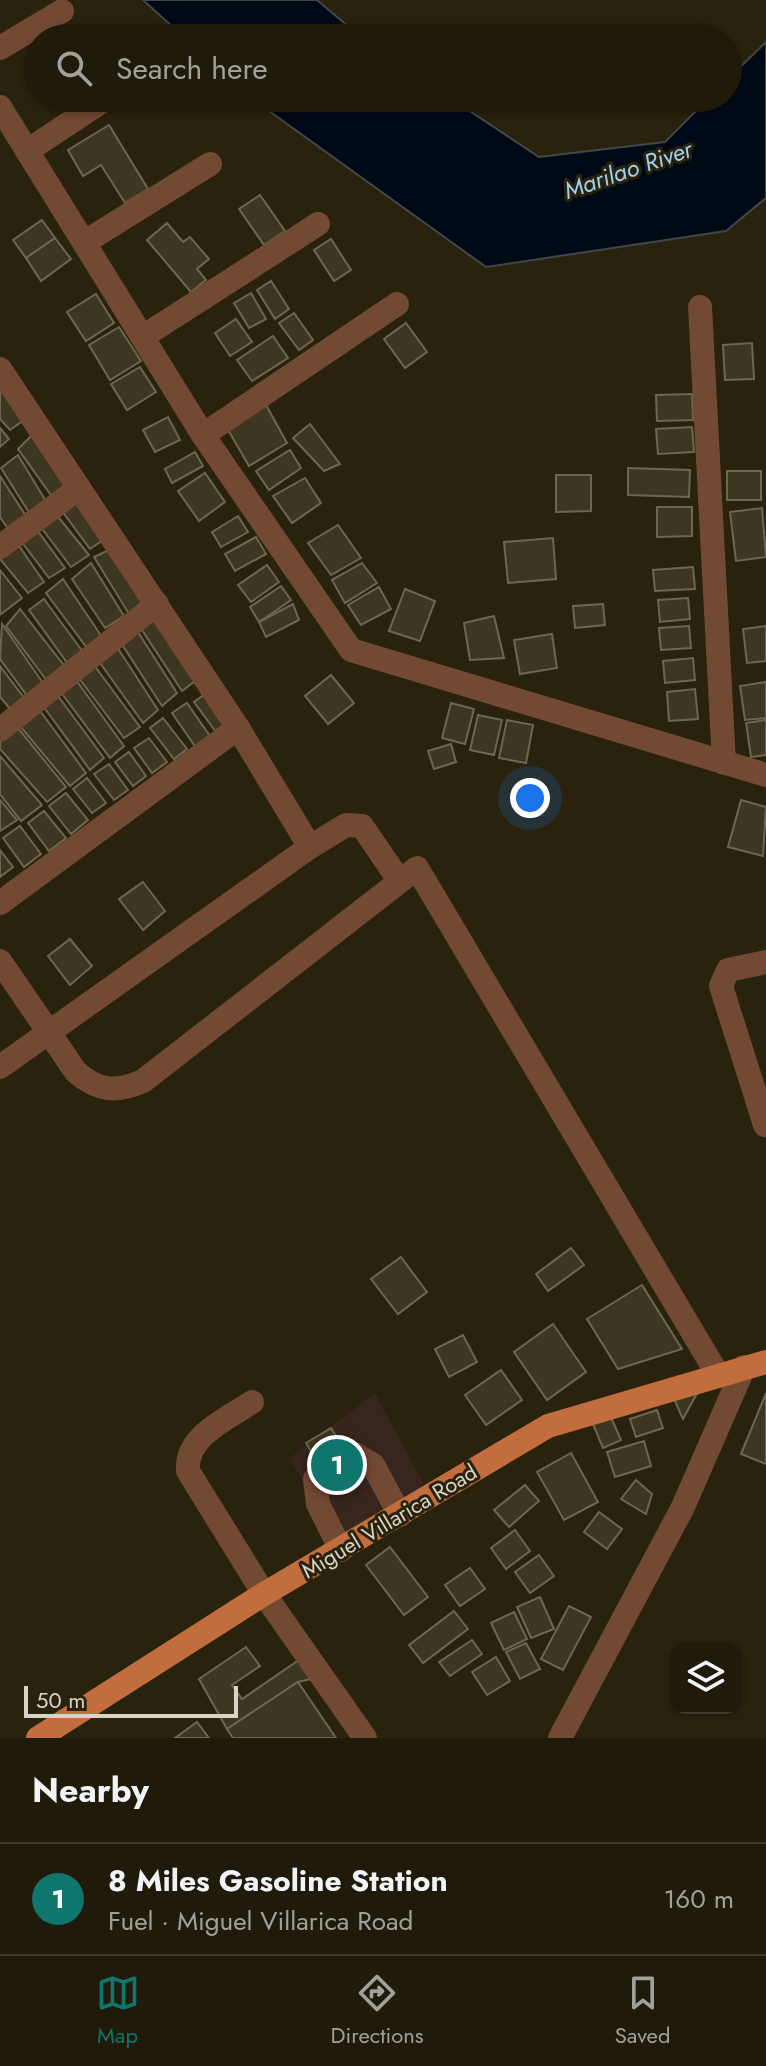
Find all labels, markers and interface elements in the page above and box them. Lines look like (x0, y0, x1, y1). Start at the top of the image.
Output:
search box (24, 24, 742, 112)
icon: search (52, 46, 96, 90)
text: Search here (116, 47, 268, 90)
water label: Marilao River (559, 131, 699, 208)
your location (510, 778, 550, 818)
pin: 1 (311, 1435, 363, 1495)
street label: Miguel Villarica Road (295, 1456, 483, 1586)
map controls (670, 1642, 742, 1714)
button: layers (670, 1642, 742, 1714)
scale bar (24, 1682, 238, 1718)
text: 50 m (36, 1684, 85, 1716)
text: Nearby (32, 1766, 149, 1815)
text: 8 Miles Gasoline Station (108, 1859, 448, 1902)
text: 1 (51, 1880, 65, 1918)
text: 160 m (664, 1880, 734, 1918)
text: Fuel · Miguel Villarica Road (108, 1902, 413, 1940)
tab: Map (96, 1971, 140, 2051)
tab: Directions (331, 1971, 424, 2051)
tab: Saved (615, 1971, 670, 2051)

